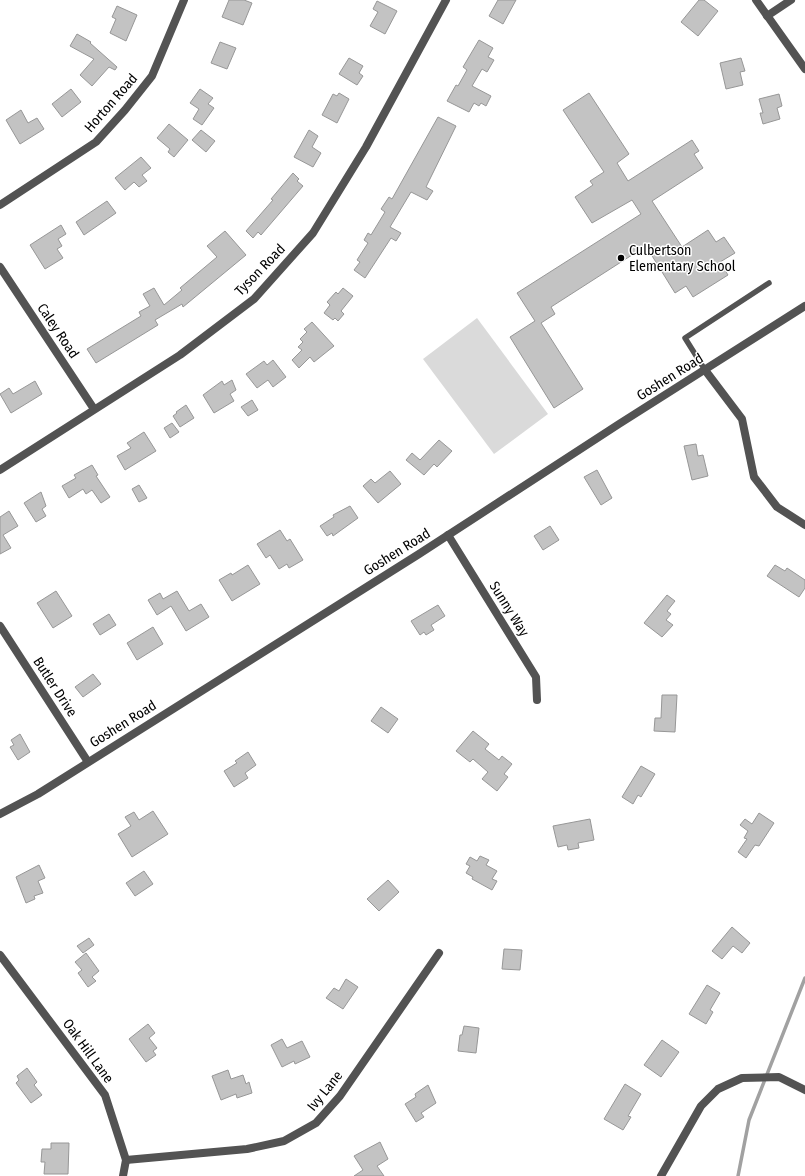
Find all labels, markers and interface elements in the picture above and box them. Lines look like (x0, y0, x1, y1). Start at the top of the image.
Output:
street label: Horton Road (81, 70, 141, 136)
street label: Tyson Road (231, 241, 289, 299)
place label: Culbertson Elementary School (629, 242, 736, 275)
marker: Culbertson Elementary School (616, 253, 626, 263)
street label: Caley Road (33, 300, 83, 362)
street label: Goshen Road (634, 350, 706, 404)
street label: Goshen Road (361, 525, 433, 579)
street label: Sunny Way (486, 578, 533, 640)
street label: Butler Drive (29, 654, 81, 720)
street label: Goshen Road (87, 697, 159, 751)
street label: Oak Hill Lane (59, 1016, 117, 1087)
street label: Ivy Lane (304, 1067, 346, 1114)

